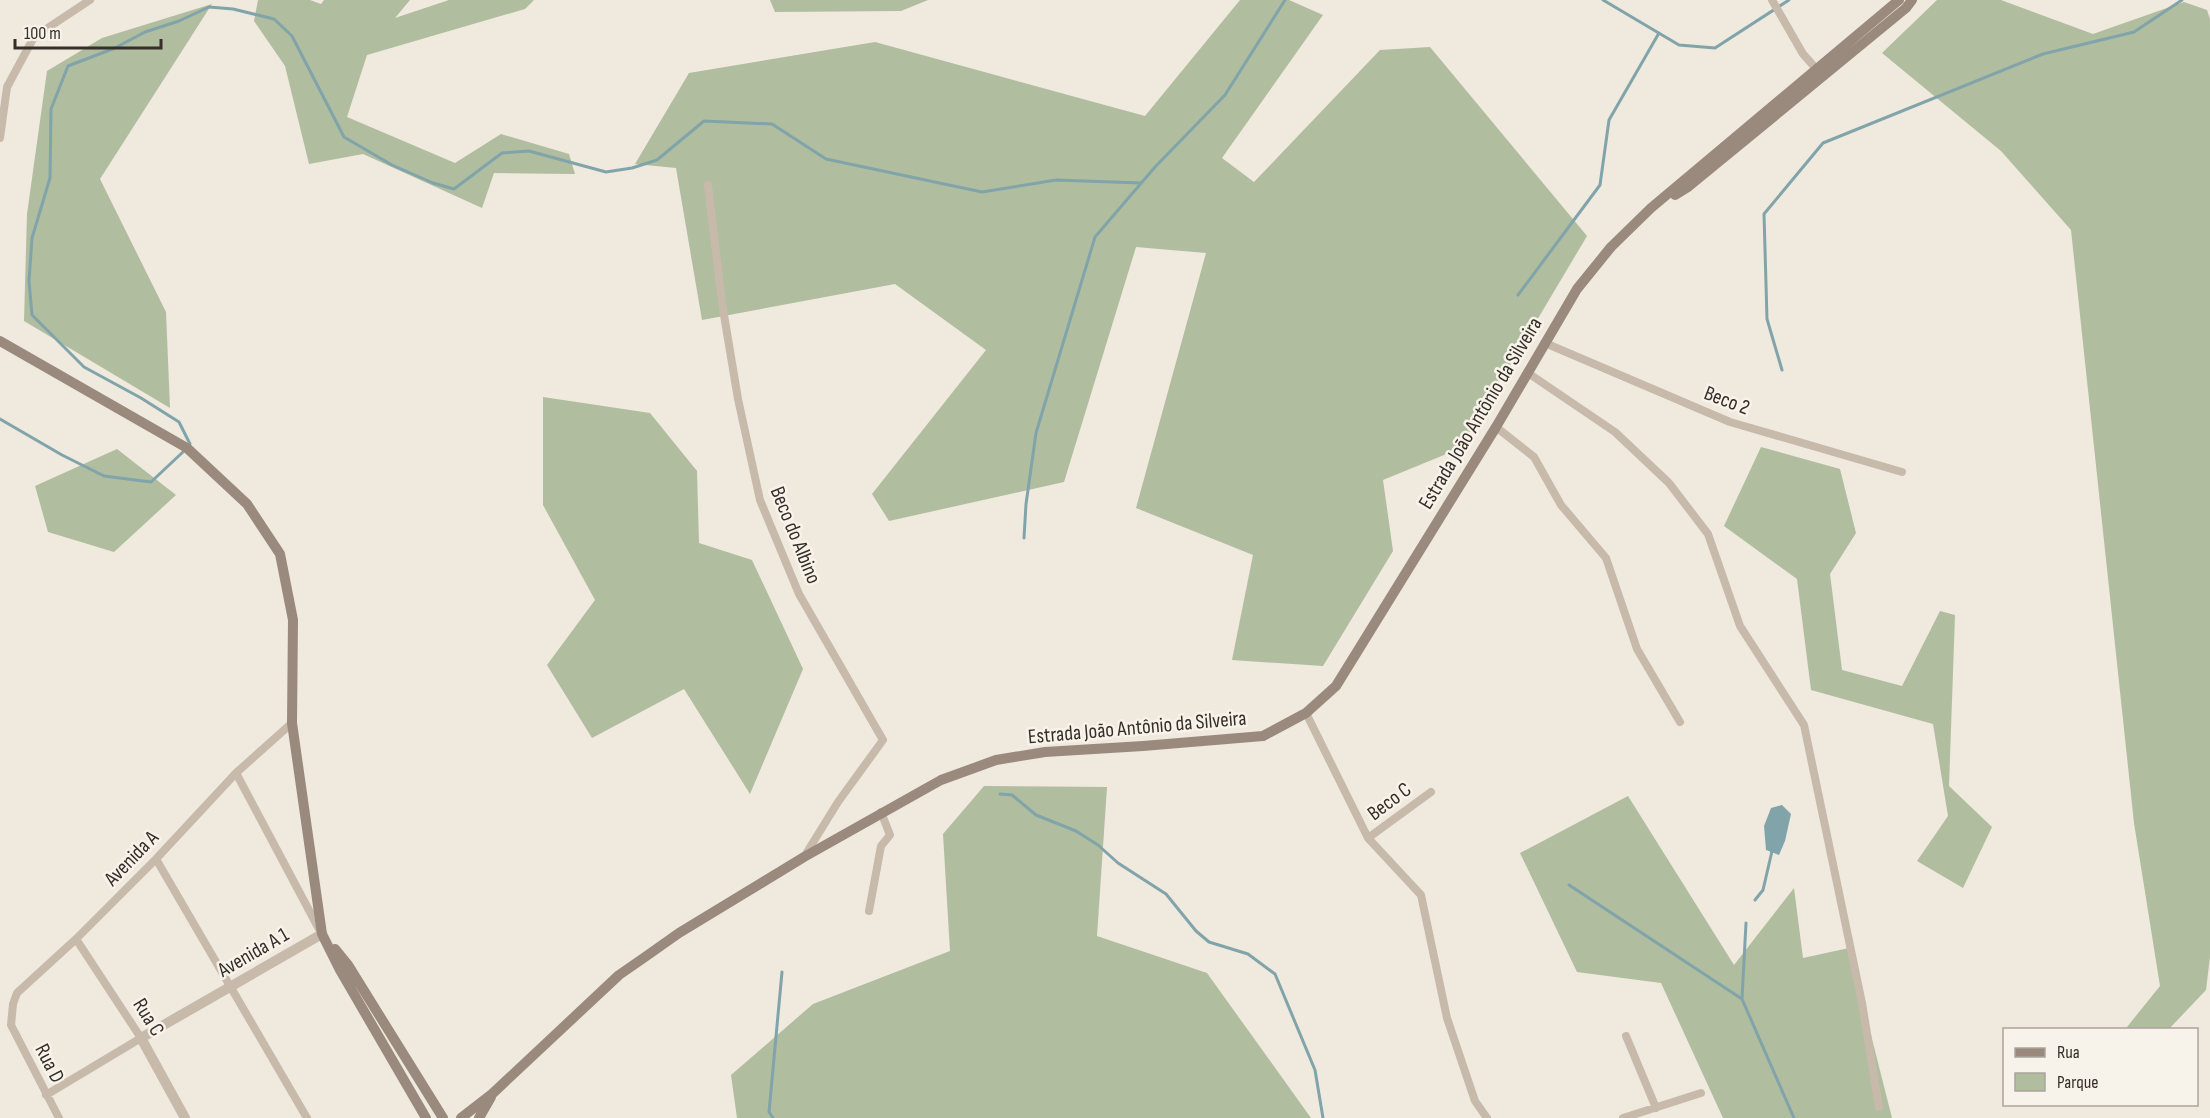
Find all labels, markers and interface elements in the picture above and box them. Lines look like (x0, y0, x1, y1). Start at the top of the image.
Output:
scale bar (15, 12, 160, 50)
text: 100 m (24, 23, 61, 44)
street label: Estrada João Antônio da Silveira (1413, 313, 1548, 514)
street label: Beco 2 (1700, 380, 1753, 421)
street label: Beco do Albino (765, 483, 826, 587)
street label: Estrada João Antônio da Silveira (1027, 705, 1247, 750)
street label: Beco C (1362, 777, 1416, 826)
street label: Avenida A (98, 825, 164, 892)
street label: Avenida A 1 (212, 922, 294, 983)
street label: Rua C (127, 994, 170, 1041)
legend (2003, 1028, 2198, 1106)
street label: Rua D (29, 1040, 70, 1087)
text: Rua (2057, 1042, 2080, 1063)
text: Parque (2057, 1072, 2098, 1093)

